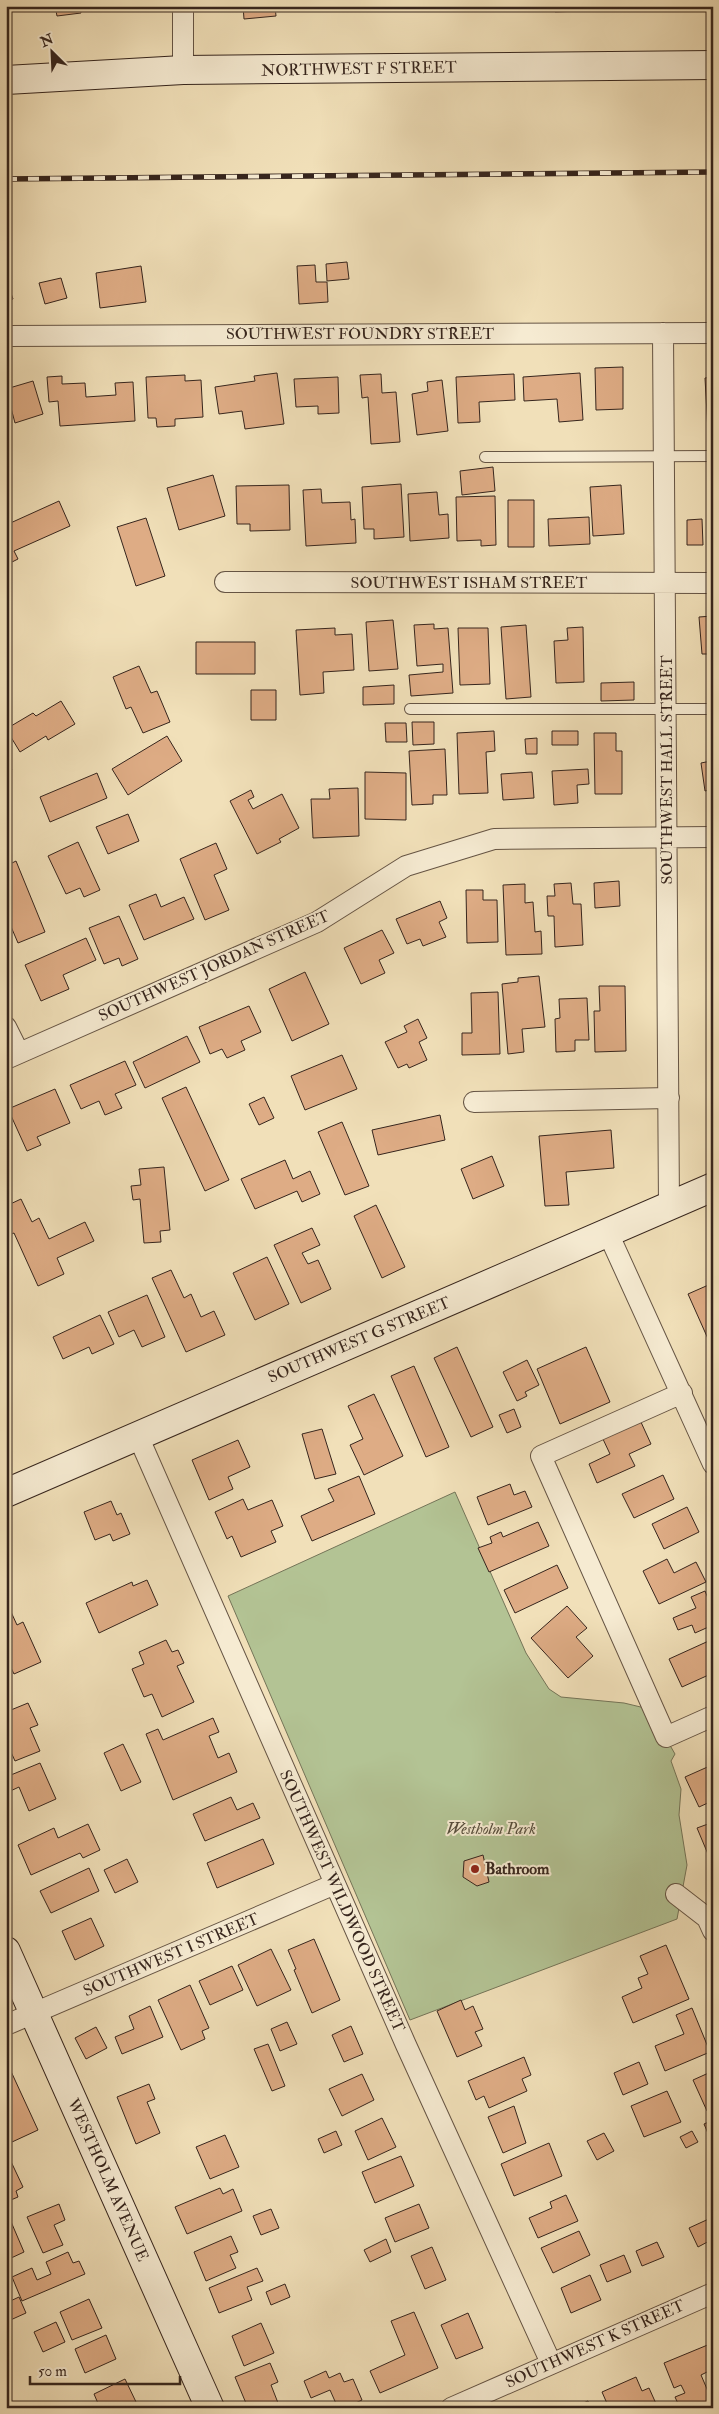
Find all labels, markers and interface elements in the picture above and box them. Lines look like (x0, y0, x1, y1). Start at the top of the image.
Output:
north arrow (28, 28, 78, 78)
text: N (37, 30, 57, 51)
street label: NORTHWEST F STREET (261, 57, 457, 81)
street label: SOUTHWEST FOUNDRY STREET (226, 324, 494, 344)
street label: SOUTHWEST ISHAM STREET (351, 573, 588, 593)
street label: SOUTHWEST HALL STREET (657, 655, 677, 885)
street label: SOUTHWEST JORDAN STREET (95, 906, 333, 1027)
street label: SOUTHWEST G STREET (265, 1292, 453, 1388)
street label: SOUTHWEST WILDWOOD STREET (275, 1767, 409, 2035)
park label: Westholm Park (446, 1819, 536, 1839)
place label: Bathroom (485, 1859, 550, 1879)
marker: Bathroom (469, 1863, 481, 1875)
street label: SOUTHWEST I STREET (80, 1909, 262, 2001)
street label: WESTHOLM AVENUE (63, 2095, 153, 2265)
street label: SOUTHWEST K STREET (502, 2295, 688, 2393)
scale bar (30, 2354, 180, 2386)
text: 50 m (38, 2362, 67, 2381)

